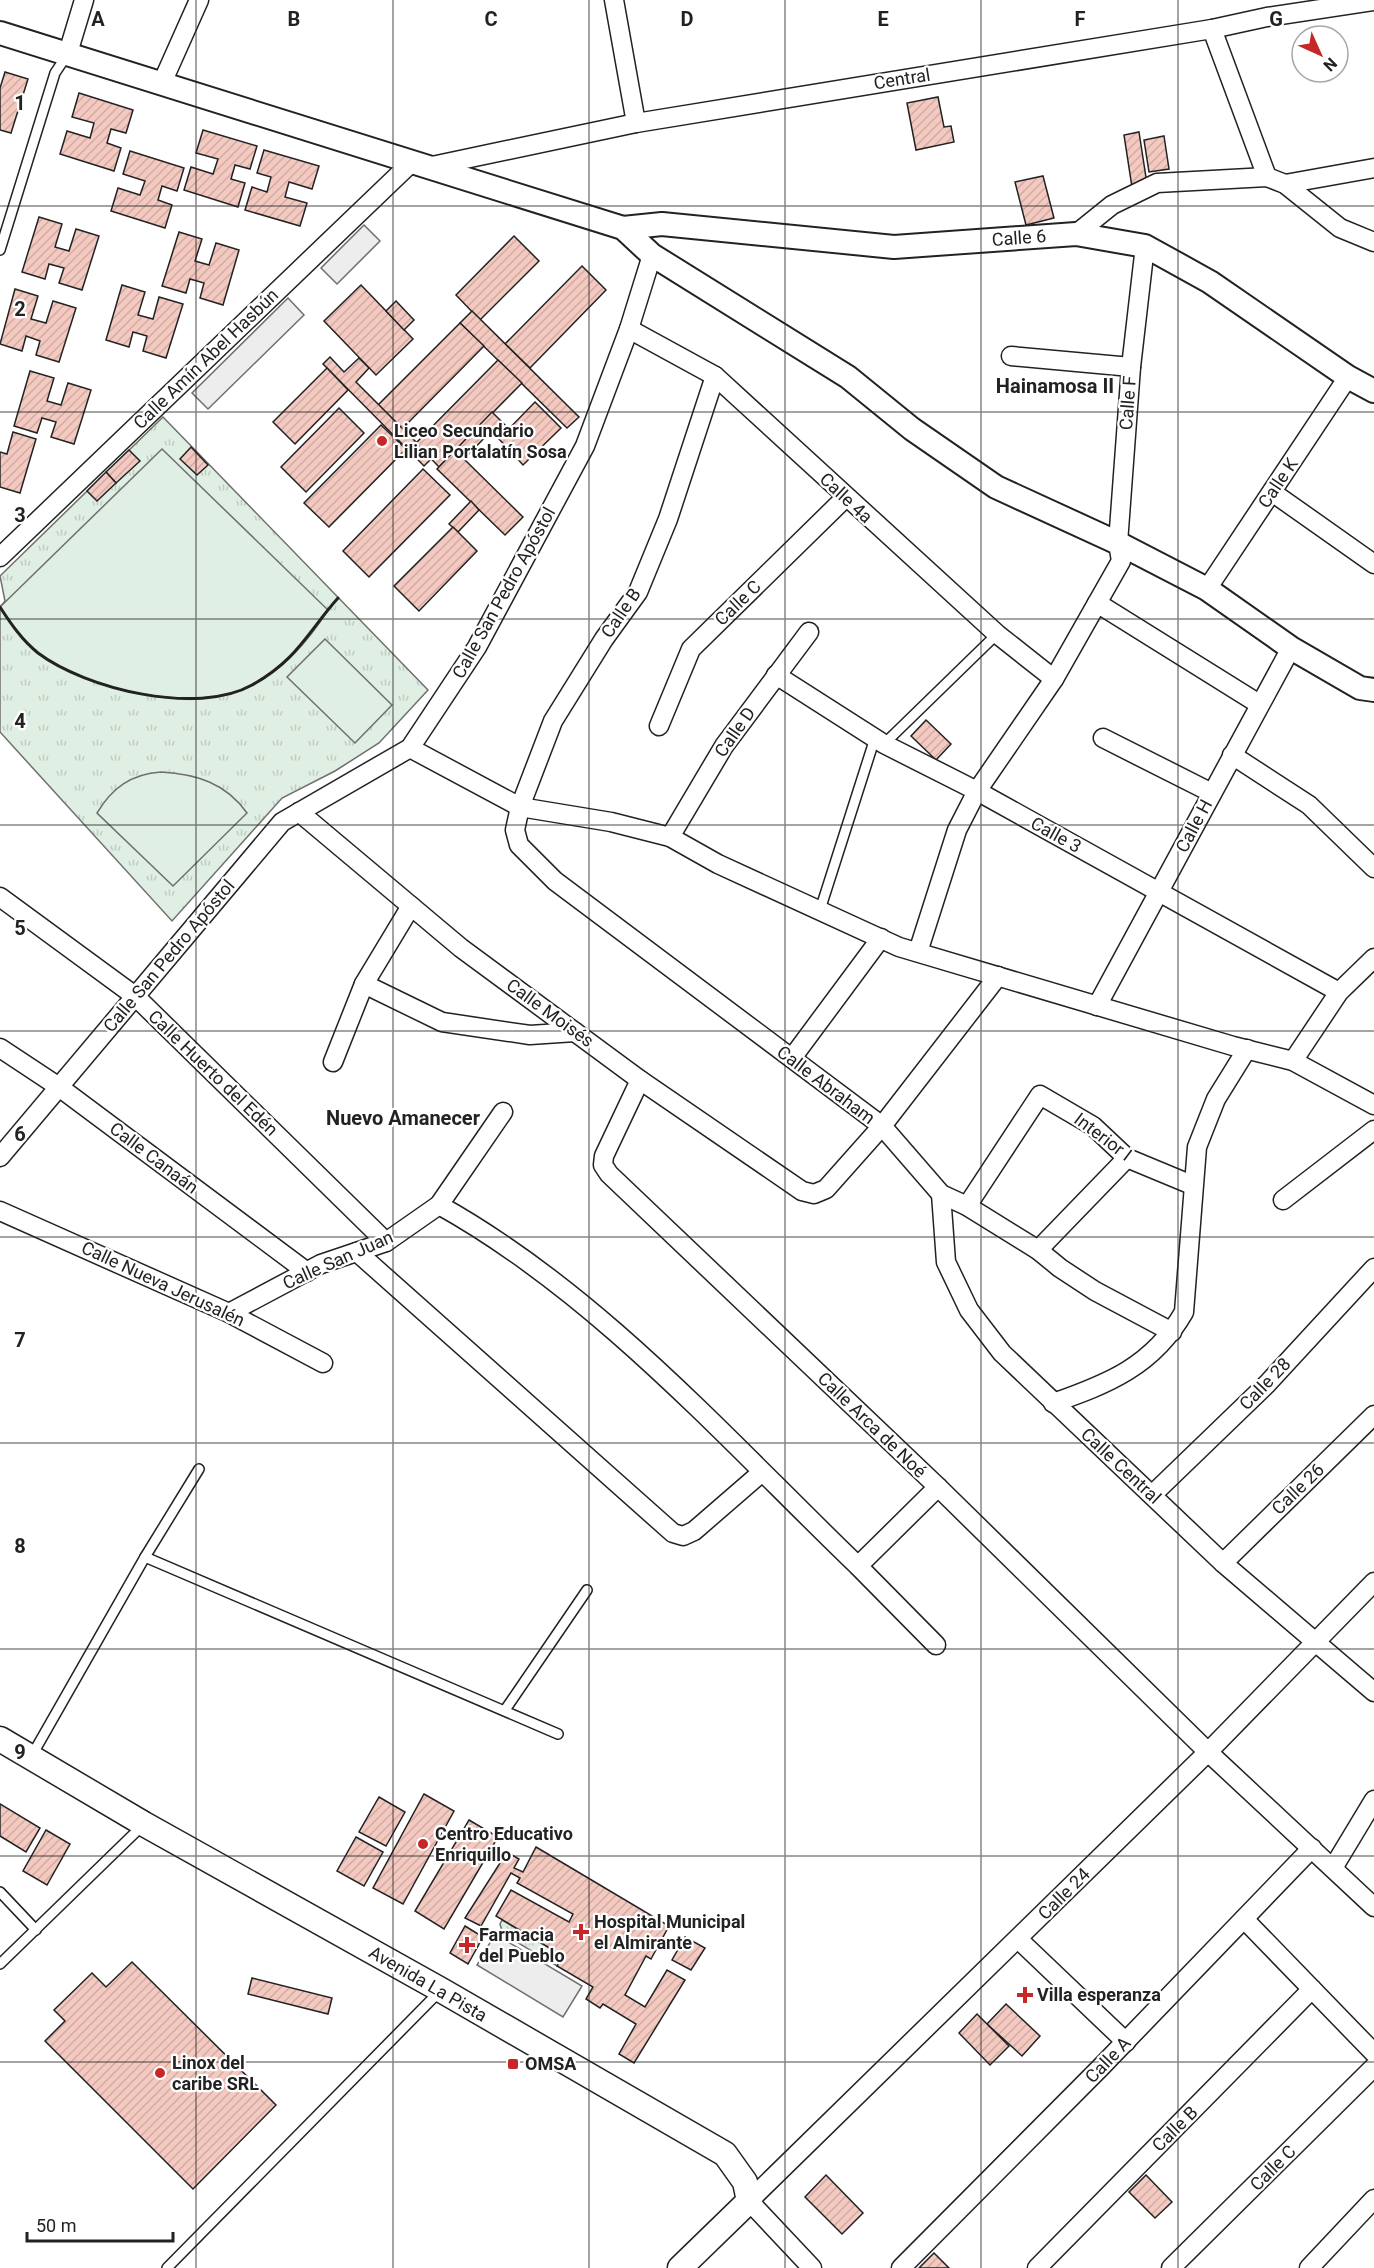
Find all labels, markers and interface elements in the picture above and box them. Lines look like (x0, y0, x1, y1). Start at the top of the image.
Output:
text: A (91, 7, 105, 31)
text: B (288, 7, 300, 31)
text: C (484, 7, 498, 31)
text: D (681, 7, 694, 31)
text: E (877, 7, 889, 31)
text: F (1075, 7, 1086, 31)
text: G (1269, 7, 1283, 31)
north arrow (1290, 24, 1350, 84)
text: N (1320, 54, 1341, 75)
street label: Central (872, 64, 932, 93)
text: 1 (14, 91, 26, 115)
street label: Calle 6 (991, 225, 1047, 250)
street label: Calle Amín Abel Hasbún (129, 284, 282, 433)
text: 2 (14, 297, 26, 321)
district label: Hainamosa II (996, 374, 1114, 398)
street label: Calle F (1115, 375, 1140, 431)
place label: Liceo Secundario Lilian Portalatín Sosa (394, 420, 567, 462)
marker: Liceo Secundario Lilian Portalatín Sosa (375, 434, 389, 448)
street label: Calle K (1253, 453, 1302, 512)
street label: Calle 4a (816, 468, 877, 527)
text: 3 (14, 503, 26, 527)
street label: Calle San Pedro Apóstol (448, 503, 559, 682)
street label: Calle C (710, 576, 765, 630)
street label: Calle B (596, 584, 645, 642)
street label: Calle D (710, 703, 759, 761)
text: 4 (14, 709, 26, 733)
street label: Calle H (1171, 796, 1216, 856)
street label: Calle 3 (1027, 812, 1085, 857)
street label: Calle San Pedro Apóstol (99, 875, 239, 1036)
text: 5 (14, 916, 26, 940)
street label: Calle Moisés (503, 974, 598, 1051)
street label: Calle Huerto del Edén (144, 1005, 282, 1140)
street label: Calle Abraham (773, 1041, 879, 1128)
district label: Nuevo Amanecer (326, 1106, 481, 1130)
street label: Interior I (1070, 1108, 1136, 1165)
street label: Calle Canaán (106, 1118, 203, 1198)
text: 6 (14, 1122, 26, 1146)
street label: Calle San Juan (279, 1226, 396, 1293)
street label: Calle Nueva Jerusalén (78, 1236, 248, 1331)
text: 7 (14, 1328, 26, 1352)
street label: Calle 28 (1235, 1353, 1295, 1414)
street label: Calle Arca de Noé (814, 1368, 931, 1482)
street label: Calle Central (1077, 1423, 1166, 1508)
street label: Calle 26 (1267, 1459, 1328, 1519)
text: 8 (14, 1534, 26, 1558)
text: 9 (14, 1740, 26, 1764)
place label: Centro Educativo Enriquillo (435, 1823, 573, 1865)
marker: Centro Educativo Enriquillo (416, 1837, 430, 1851)
street label: Calle 24 (1033, 1863, 1094, 1924)
place label: Hospital Municipal el Almirante (594, 1911, 745, 1953)
marker: Hospital Municipal el Almirante (572, 1923, 590, 1941)
place label: Farmacia del Pueblo (479, 1924, 565, 1966)
marker: Farmacia del Pueblo (460, 1938, 474, 1952)
street label: Avenida La Pista (365, 1941, 491, 2026)
place label: Villa esperanza (1037, 1984, 1161, 2005)
marker: Villa esperanza (1018, 1988, 1032, 2002)
street label: Calle A (1081, 2032, 1135, 2087)
place label: Linox del caribe SRL (172, 2052, 259, 2094)
place label: OMSA (525, 2053, 577, 2074)
marker: OMSA (506, 2057, 520, 2071)
marker: Linox del caribe SRL (153, 2066, 167, 2080)
street label: Calle B (1148, 2102, 1202, 2156)
street label: Calle C (1245, 2140, 1300, 2195)
scale bar (27, 2205, 172, 2243)
text: 50 m (36, 2215, 76, 2236)

